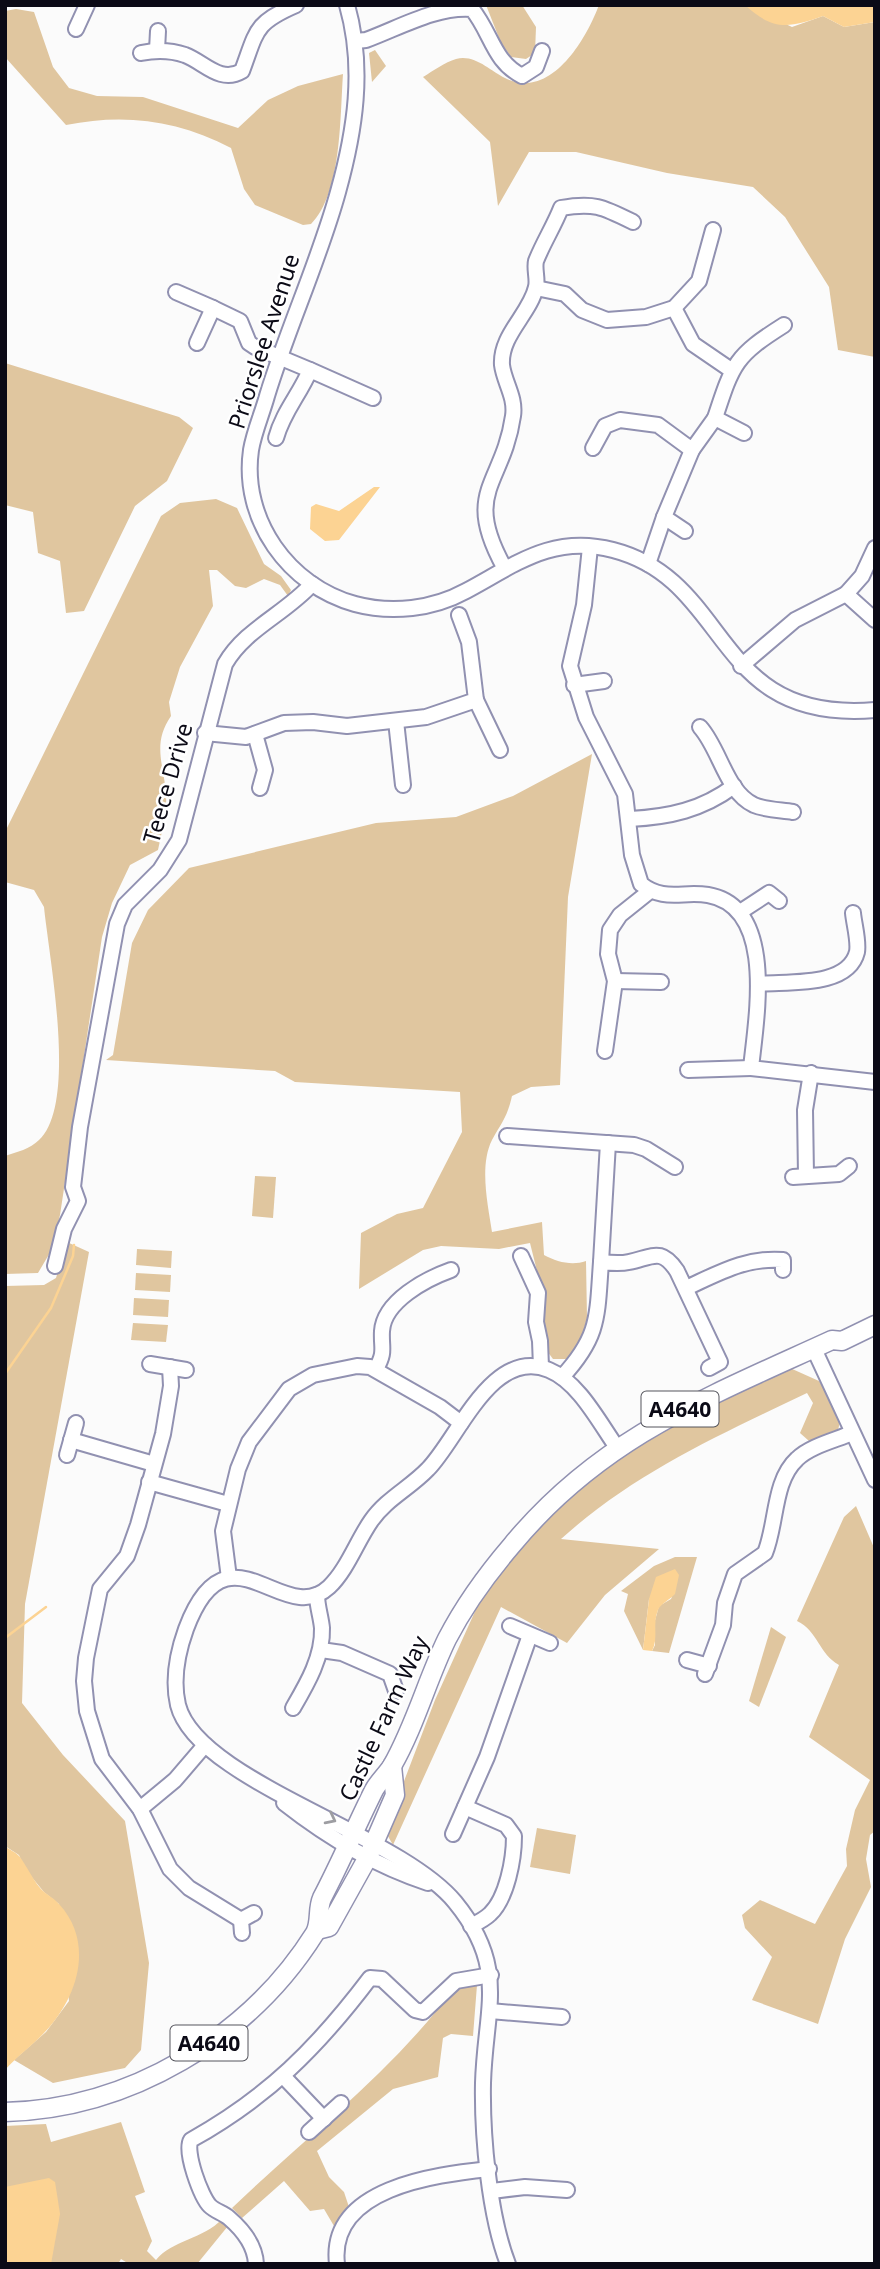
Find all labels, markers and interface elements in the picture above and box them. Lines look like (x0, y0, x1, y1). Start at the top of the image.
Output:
street label: Priorslee Avenue (220, 249, 306, 433)
street label: Teece Drive (135, 719, 199, 847)
road number: A4640 (642, 1392, 718, 1426)
street label: Castle Farm Way (331, 1630, 435, 1806)
one-way arrow (324, 1810, 336, 1824)
road number: A4640 (170, 2025, 248, 2060)

